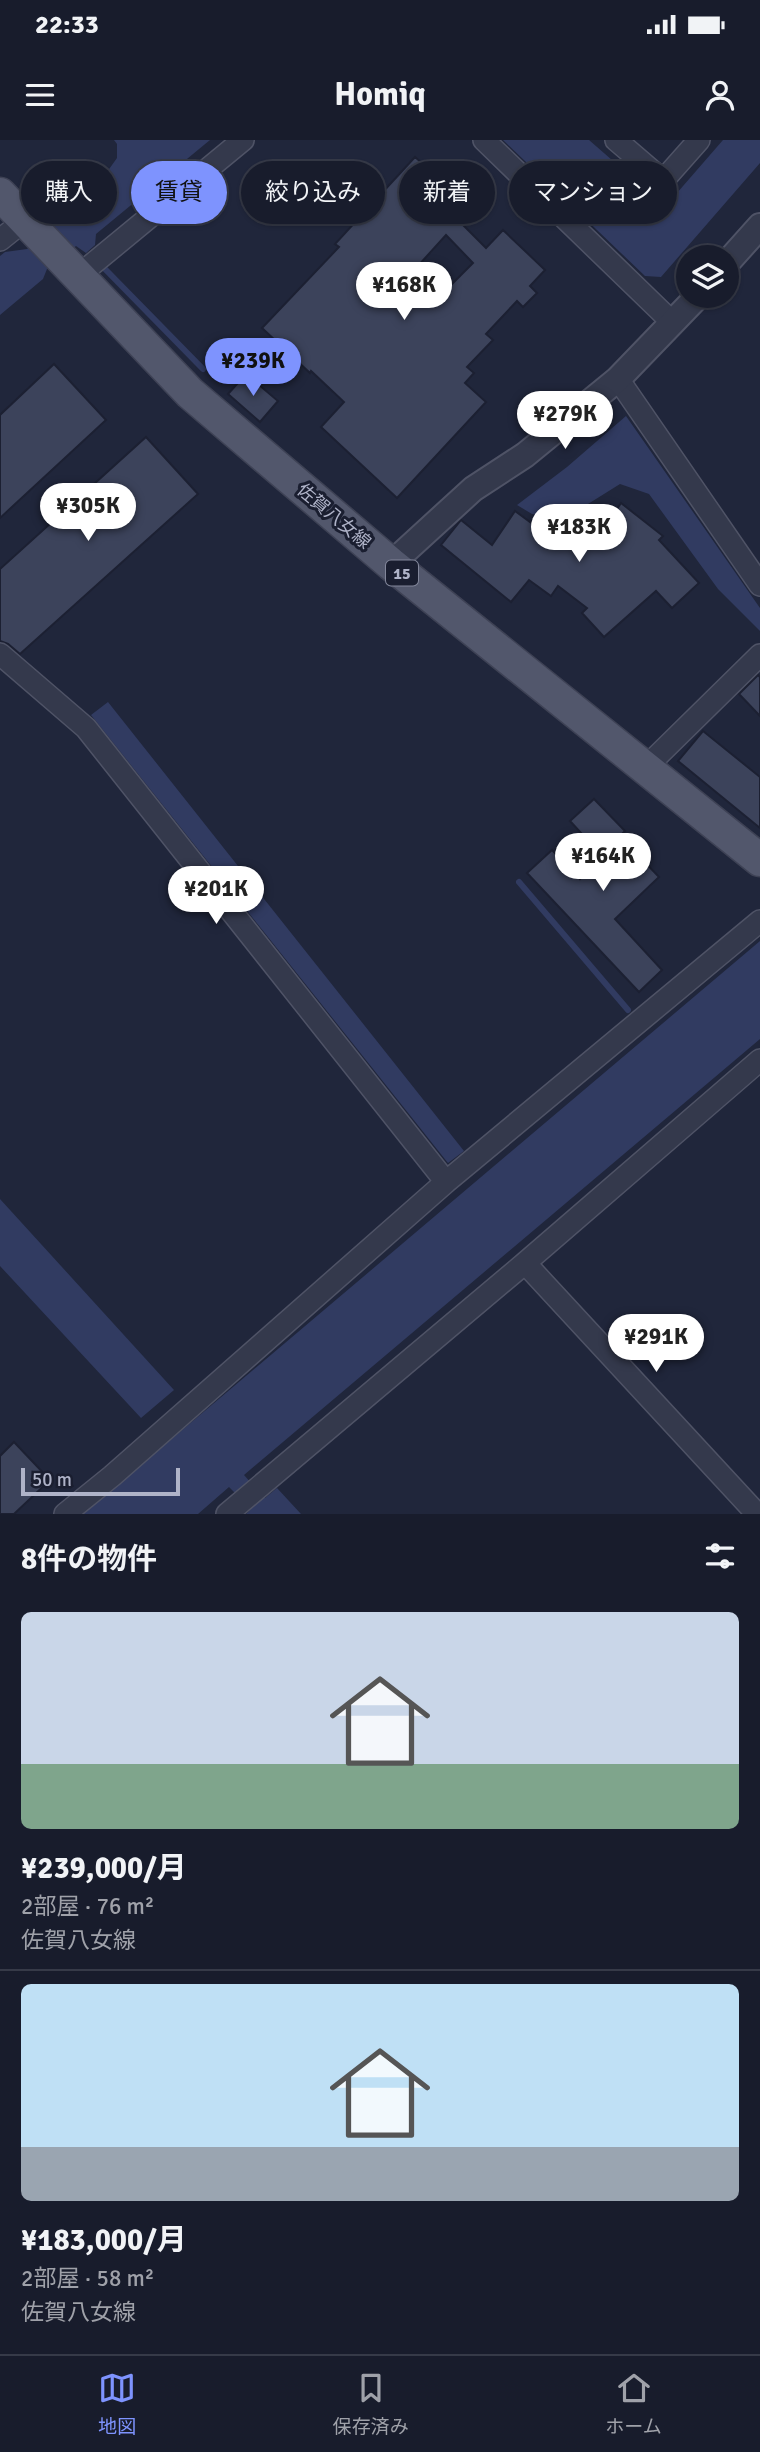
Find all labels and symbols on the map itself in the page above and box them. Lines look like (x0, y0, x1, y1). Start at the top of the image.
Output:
pin: ¥168K (355, 262, 453, 322)
pin: ¥239K (204, 338, 302, 398)
pin: ¥279K (516, 392, 614, 451)
street label: 佐賀八女線 (292, 479, 376, 553)
pin: ¥305K (39, 484, 137, 543)
pin: ¥183K (530, 504, 628, 564)
road number: 15 (386, 560, 418, 586)
pin: ¥164K (554, 834, 652, 893)
pin: ¥201K (167, 866, 265, 926)
pin: ¥291K (607, 1314, 705, 1374)
scale bar (21, 1465, 180, 1497)

